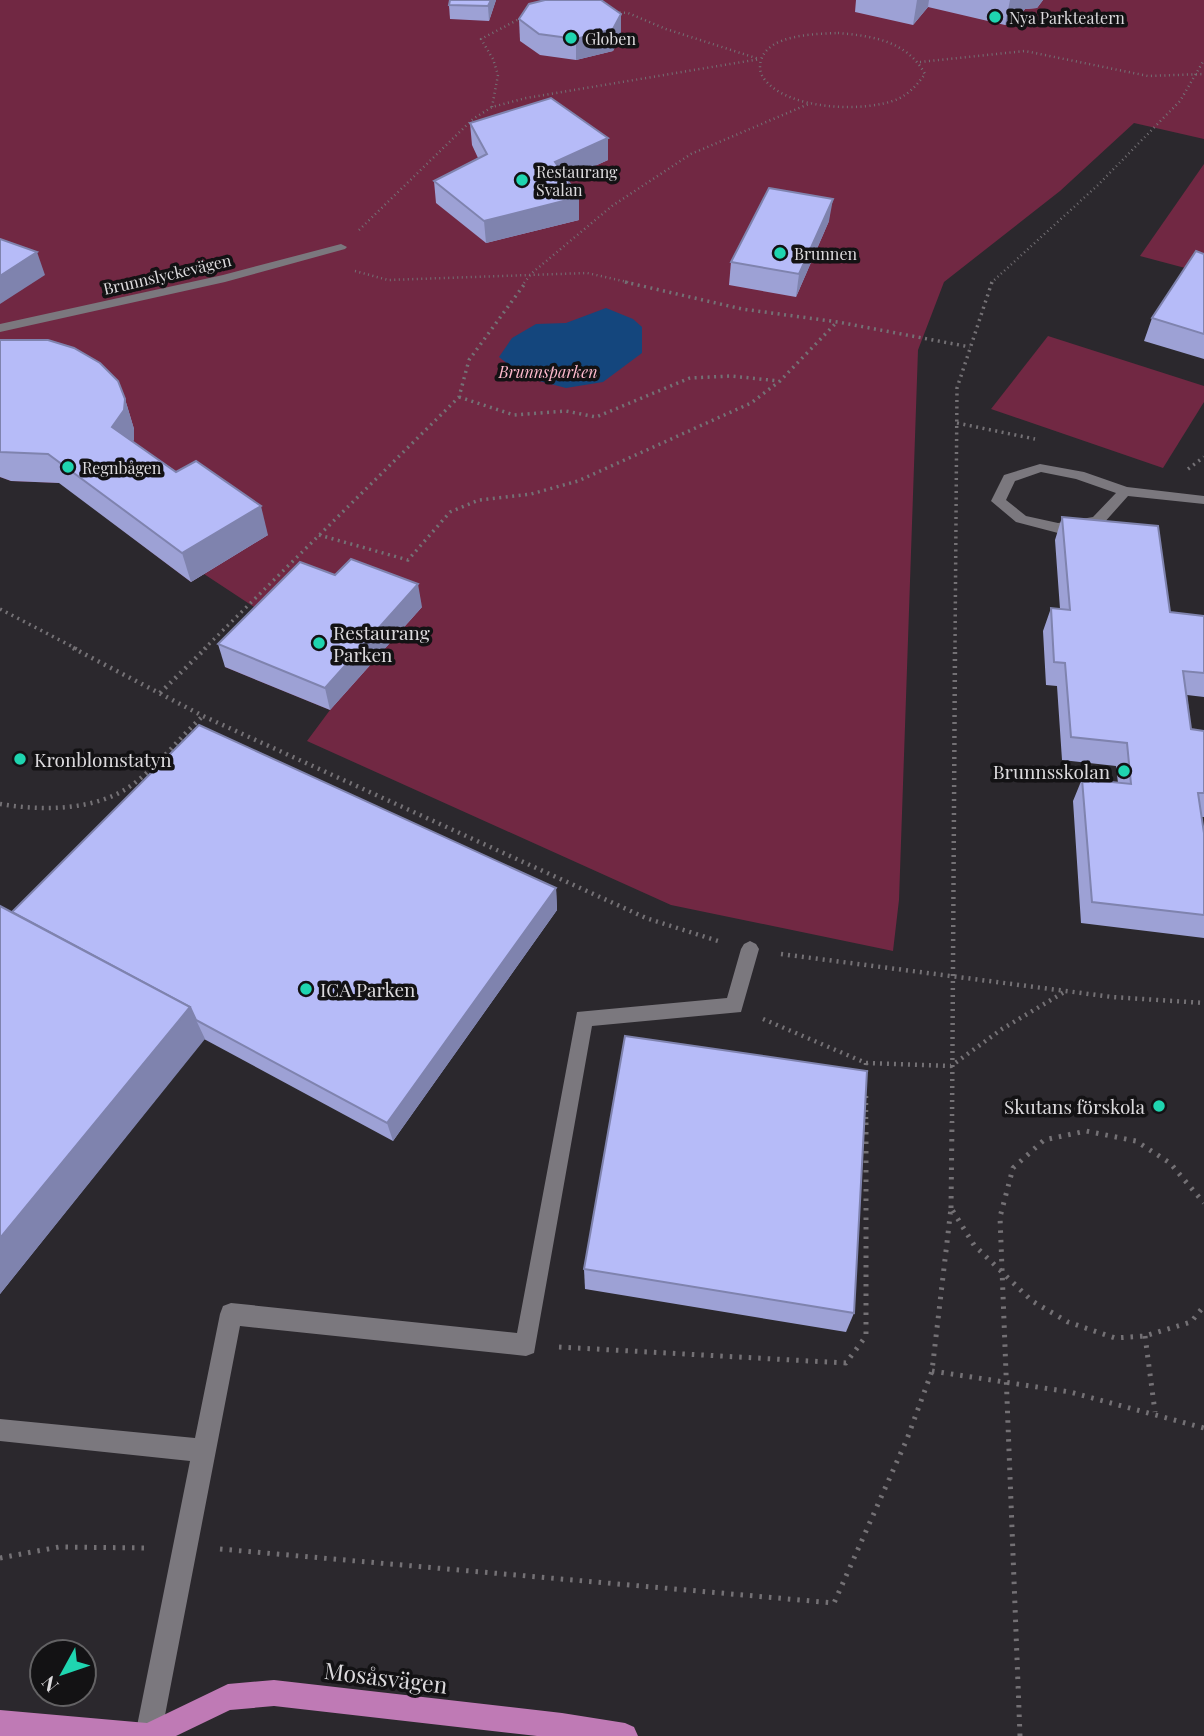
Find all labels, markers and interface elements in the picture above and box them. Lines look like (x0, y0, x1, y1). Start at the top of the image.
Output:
place label: Nya Parkteatern (1009, 7, 1125, 28)
marker: Nya Parkteatern (987, 9, 1003, 25)
place label: Globen (585, 28, 636, 49)
marker: Globen (563, 30, 579, 46)
place label: Restaurang Svalan (536, 161, 618, 200)
marker: Restaurang Svalan (514, 172, 530, 188)
place label: Brunnen (794, 243, 858, 264)
marker: Brunnen (772, 245, 788, 261)
street label: Brunnslyckevägen (101, 249, 234, 299)
park label: Brunnsparken (497, 361, 598, 382)
place label: Regnbågen (82, 457, 162, 478)
marker: Regnbågen (60, 459, 76, 475)
place label: Restaurang Parken (333, 619, 430, 667)
marker: Restaurang Parken (311, 635, 327, 651)
place label: Kronblomstatyn (34, 746, 172, 772)
marker: Kronblomstatyn (12, 751, 28, 767)
place label: Brunnsskolan (993, 758, 1111, 784)
marker: Brunnsskolan (1116, 763, 1132, 779)
place label: ICA Parken (320, 976, 416, 1002)
marker: ICA Parken (298, 981, 314, 997)
place label: Skutans förskola (1004, 1093, 1146, 1119)
marker: Skutans förskola (1151, 1098, 1167, 1114)
north arrow (28, 1638, 98, 1708)
street label: Mosåsvägen (323, 1654, 450, 1700)
text: N (35, 1671, 64, 1698)

